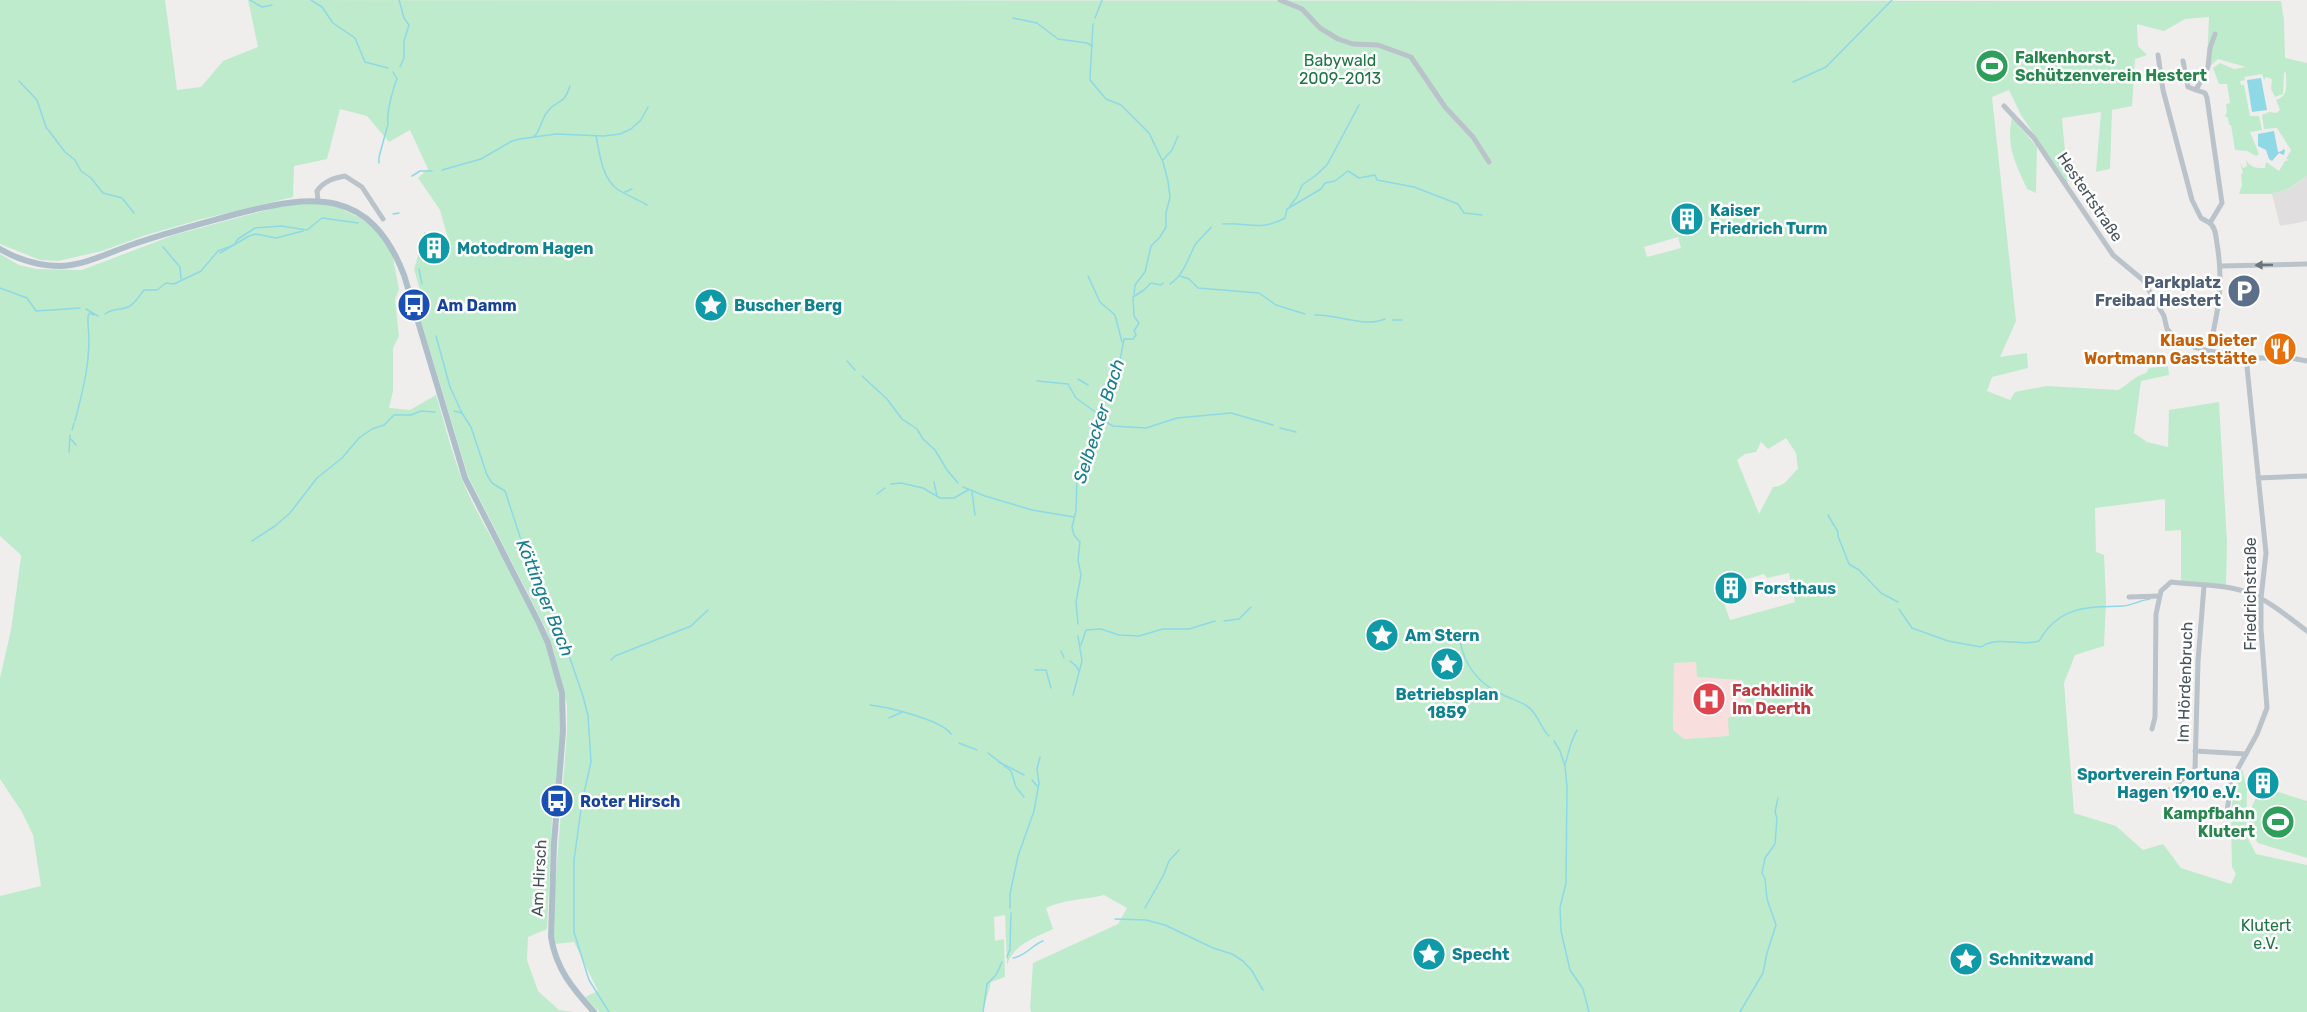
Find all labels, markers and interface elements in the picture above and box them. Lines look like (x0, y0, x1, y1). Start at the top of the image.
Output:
sports icon: Falkenhorst, Schützenverein Hestert (1974, 48, 2010, 84)
place label: Falkenhorst, Schützenverein Hestert (2015, 48, 2208, 85)
park label: Babywald 2009-2013 (1299, 51, 1381, 88)
street label: Hestertstraße (2053, 149, 2127, 245)
building icon: Kaiser Friedrich Turm (1669, 201, 1705, 237)
place label: Kaiser Friedrich Turm (1710, 201, 1827, 238)
building icon: Motodrom Hagen (416, 230, 452, 266)
place label: Motodrom Hagen (457, 239, 594, 258)
one-way arrow (2255, 260, 2274, 270)
place label: Parkplatz Freibad Hestert (2095, 273, 2222, 310)
parking icon: Parkplatz Freibad Hestert (2226, 273, 2262, 309)
bus stop icon: Am Damm (396, 287, 432, 323)
place icon: Buscher Berg (693, 287, 729, 323)
place label: Am Damm (437, 296, 517, 315)
place label: Buscher Berg (734, 296, 842, 315)
place label: Klaus Dieter Wortmann Gaststätte (2084, 331, 2258, 368)
restaurant icon: Klaus Dieter Wortmann Gaststätte (2262, 331, 2298, 367)
water label: Selbecker Bach (1069, 356, 1130, 486)
water label: Köttinger Bach (511, 536, 579, 660)
street label: Friedrichstraße (2241, 537, 2260, 651)
building icon: Forsthaus (1713, 570, 1749, 606)
place label: Forsthaus (1754, 579, 1836, 598)
place icon: Am Stern (1364, 617, 1400, 653)
street label: Im Hördenbruch (2173, 621, 2197, 743)
place label: Am Stern (1405, 626, 1480, 645)
place icon: Betriebsplan 1859 (1429, 646, 1465, 682)
hospital icon: Fachklinik Im Deerth (1691, 681, 1727, 717)
place label: Fachklinik Im Deerth (1732, 681, 1814, 718)
place label: Betriebsplan 1859 (1396, 685, 1498, 722)
place label: Sportverein Fortuna Hagen 1910 e.V. (2077, 765, 2240, 802)
building icon: Sportverein Fortuna Hagen 1910 e.V. (2245, 765, 2281, 801)
bus stop icon: Roter Hirsch (539, 783, 575, 819)
place label: Roter Hirsch (580, 792, 680, 811)
place label: Kampfbahn Klutert (2163, 804, 2256, 841)
sports icon: Kampfbahn Klutert (2260, 804, 2296, 840)
street label: Am Hirsch (527, 839, 551, 917)
park label: Klutert e.V. (2241, 916, 2291, 953)
place icon: Specht (1411, 936, 1447, 972)
place icon: Schnitzwand (1948, 941, 1984, 977)
place label: Specht (1452, 945, 1510, 964)
place label: Schnitzwand (1989, 950, 2094, 969)

